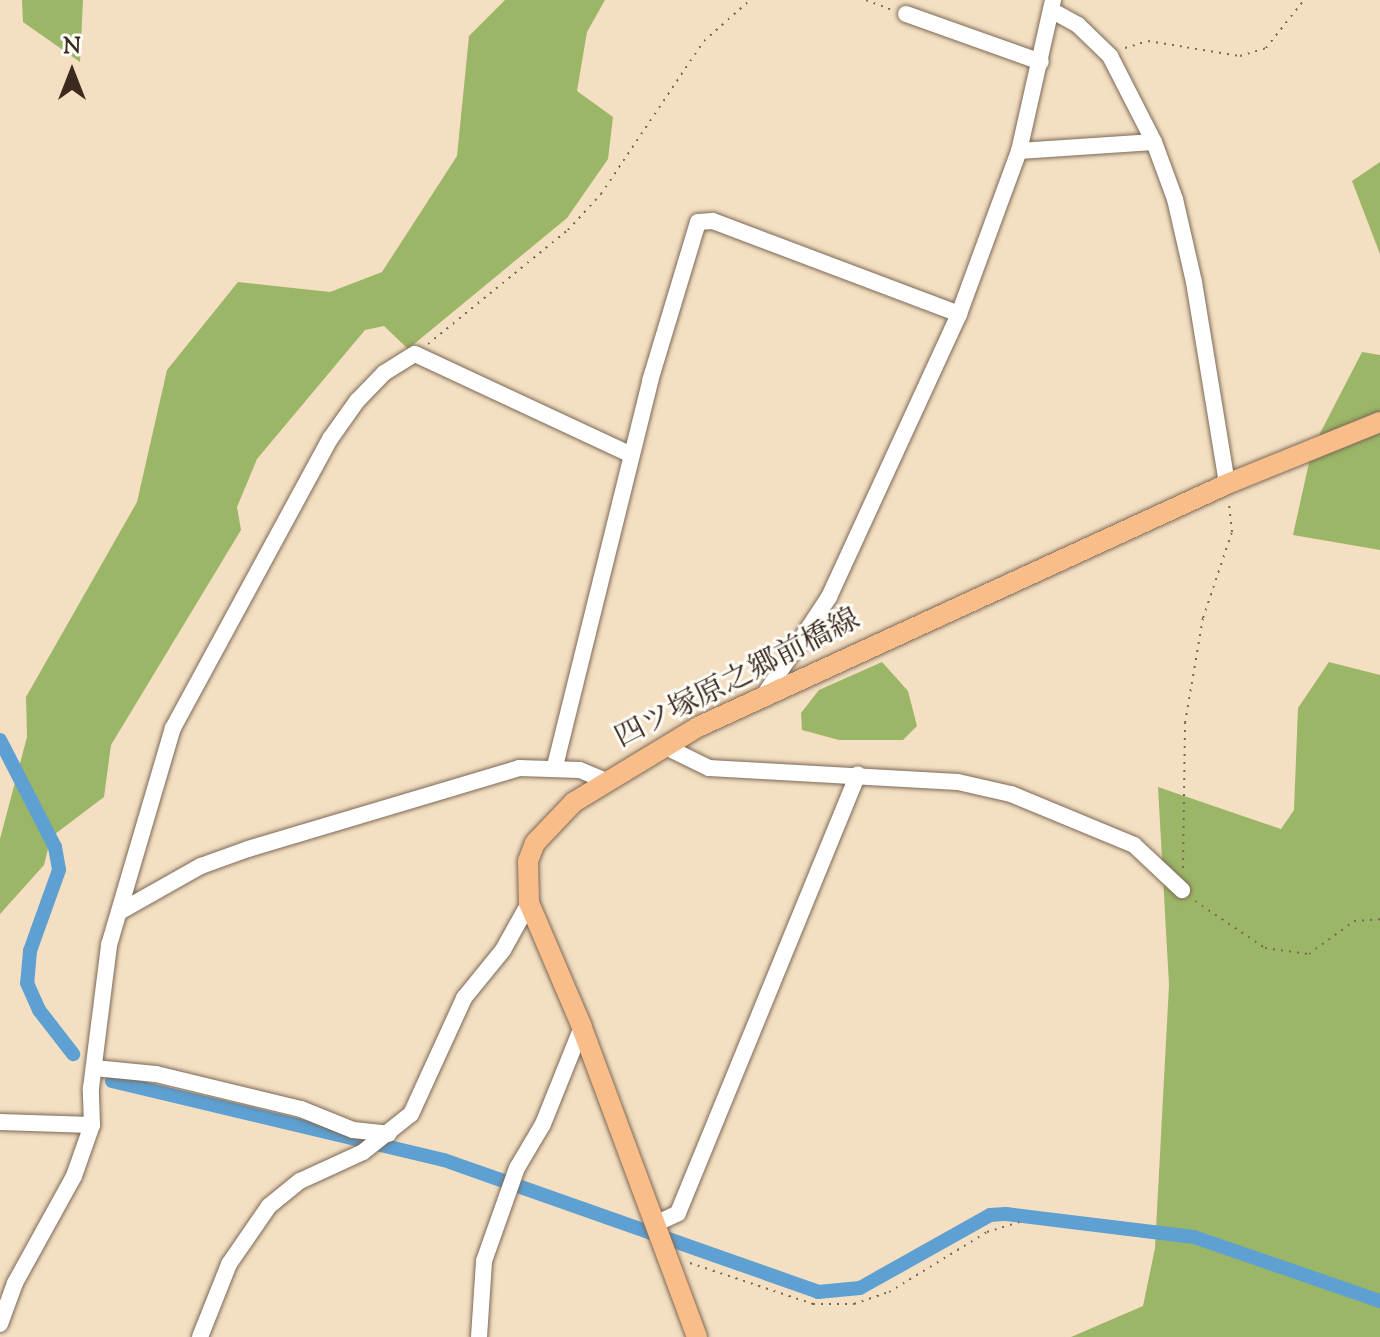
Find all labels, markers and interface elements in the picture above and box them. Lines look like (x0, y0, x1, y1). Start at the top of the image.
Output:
north arrow (32, 32, 112, 112)
text: N (63, 32, 81, 64)
street label: 四ツ塚原之郷前橋線 (610, 603, 866, 757)

